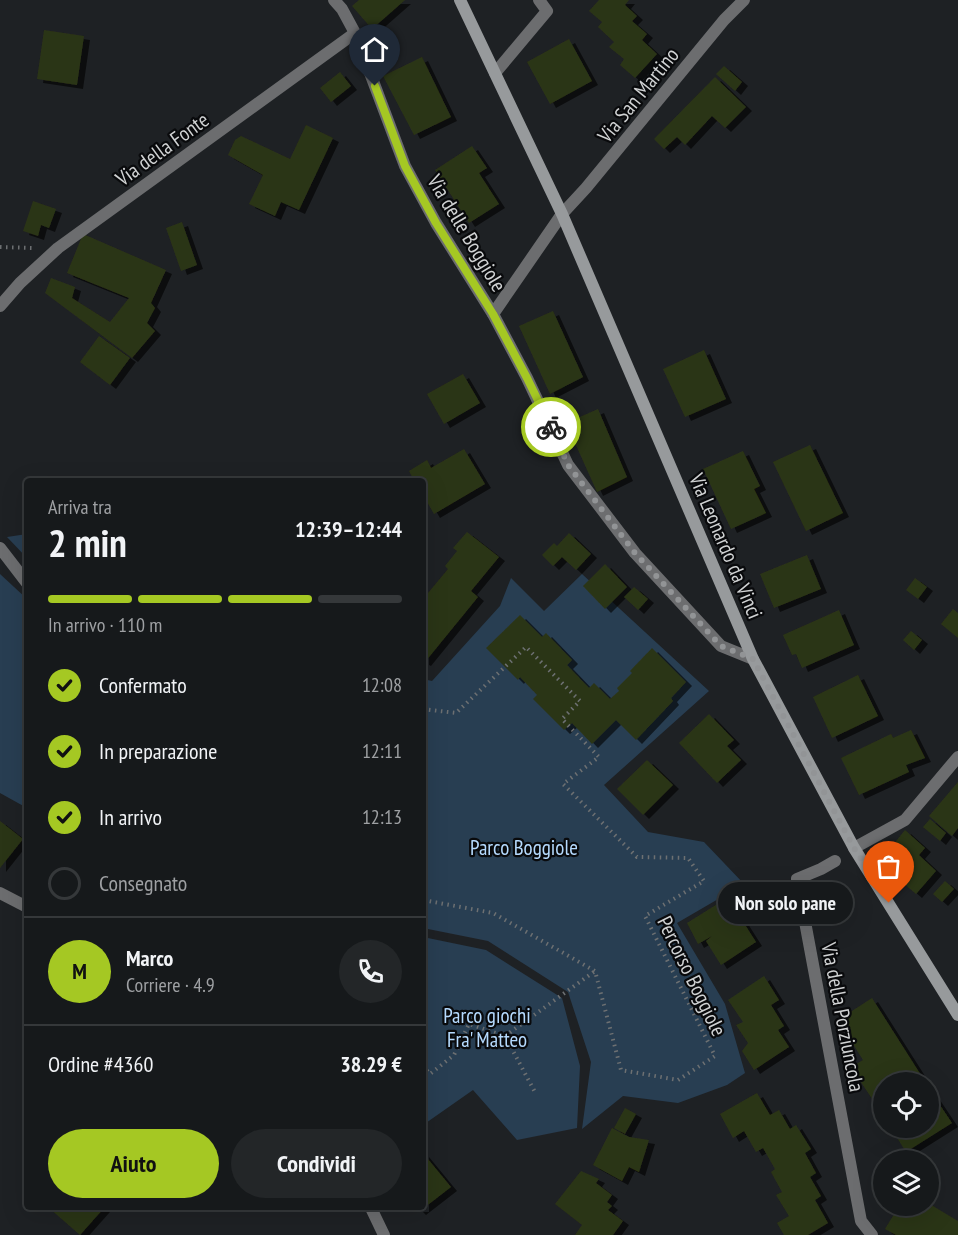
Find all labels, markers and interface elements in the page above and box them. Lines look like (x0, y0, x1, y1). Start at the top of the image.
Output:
pin (349, 24, 400, 86)
icon: home (358, 33, 391, 66)
street label: Via San Martino (591, 42, 685, 149)
street label: Via della Fonte (109, 106, 214, 192)
street label: Via delle Boggiole (421, 169, 513, 297)
courier (521, 397, 581, 457)
icon: bike (535, 411, 568, 444)
street label: Via Leonardo da Vinci (683, 468, 769, 623)
text: Arriva tra (48, 494, 112, 520)
text: 12:39–12:44 (295, 515, 402, 543)
text: 2 min (48, 517, 127, 568)
text: In arrivo · 110 m (48, 612, 162, 638)
icon: check (48, 669, 81, 702)
text: Confermato (99, 671, 187, 699)
text: 12:08 (362, 672, 402, 698)
icon: check (48, 735, 81, 768)
text: In preparazione (99, 737, 217, 765)
text: 12:11 (362, 738, 402, 764)
icon: check (48, 801, 81, 834)
text: In arrivo (99, 803, 162, 831)
text: 12:13 (362, 804, 402, 830)
park label: Parco Boggiole (470, 834, 578, 861)
pin (863, 841, 914, 903)
icon: bag (872, 850, 905, 883)
text: Consegnato (99, 869, 187, 897)
callout: Non solo pane (718, 882, 853, 924)
text: Non solo pane (735, 890, 836, 916)
street label: Percorso Boggiole (651, 912, 733, 1040)
street label: Via della Porziuncola (815, 939, 871, 1094)
button: phone (339, 940, 402, 1003)
text: Marco (126, 944, 173, 972)
text: M (72, 957, 87, 985)
text: Corriere · 4.9 (126, 972, 215, 998)
park label: Parco giochi Fra' Matteo (443, 1002, 531, 1053)
text: Ordine #4360 (48, 1050, 153, 1078)
text: 38.29 € (340, 1050, 402, 1078)
map controls (873, 1072, 939, 1216)
button: locate (873, 1072, 939, 1138)
button: Aiuto (48, 1129, 219, 1198)
button: Condividi (231, 1129, 402, 1198)
button: layers (873, 1150, 939, 1216)

